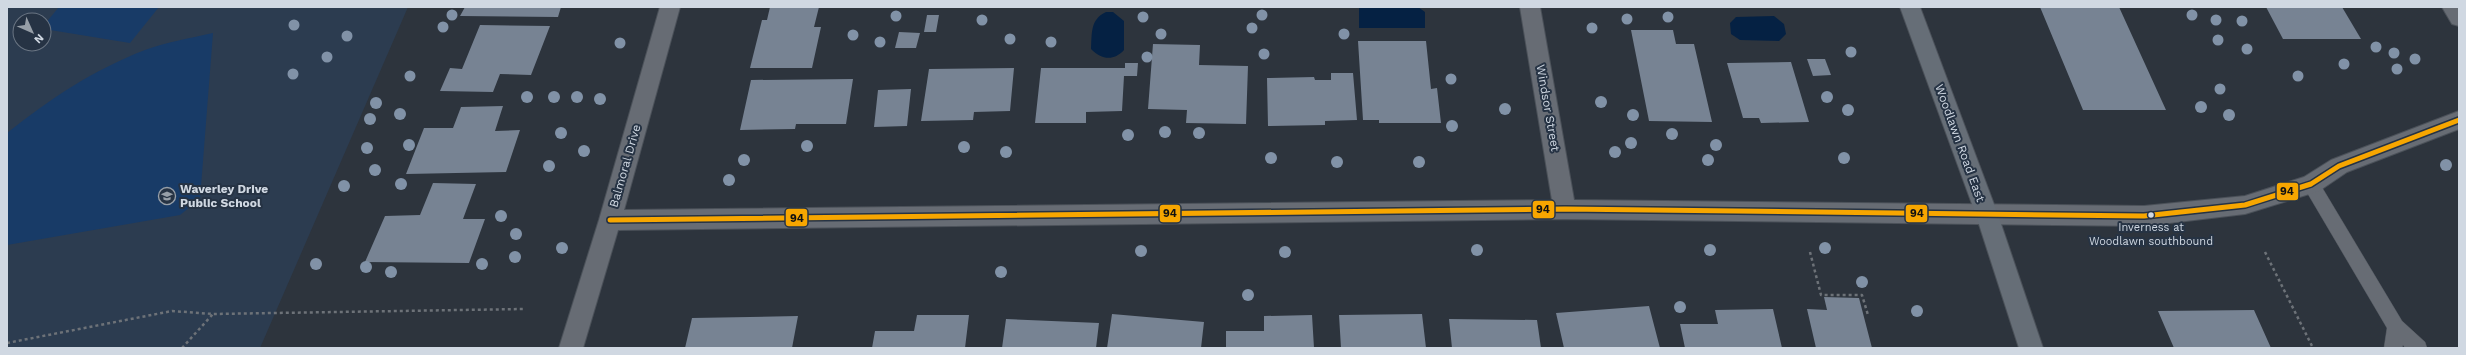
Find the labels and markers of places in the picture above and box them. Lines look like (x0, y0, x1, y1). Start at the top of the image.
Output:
place label: Waverley Drive Public School (180, 182, 268, 210)
school or university icon: Waverley Drive Public School (157, 186, 177, 206)
marker: Inverness at Woodlawn southbound (2146, 210, 2156, 220)
place label: Inverness at Woodlawn southbound (2089, 221, 2213, 248)

